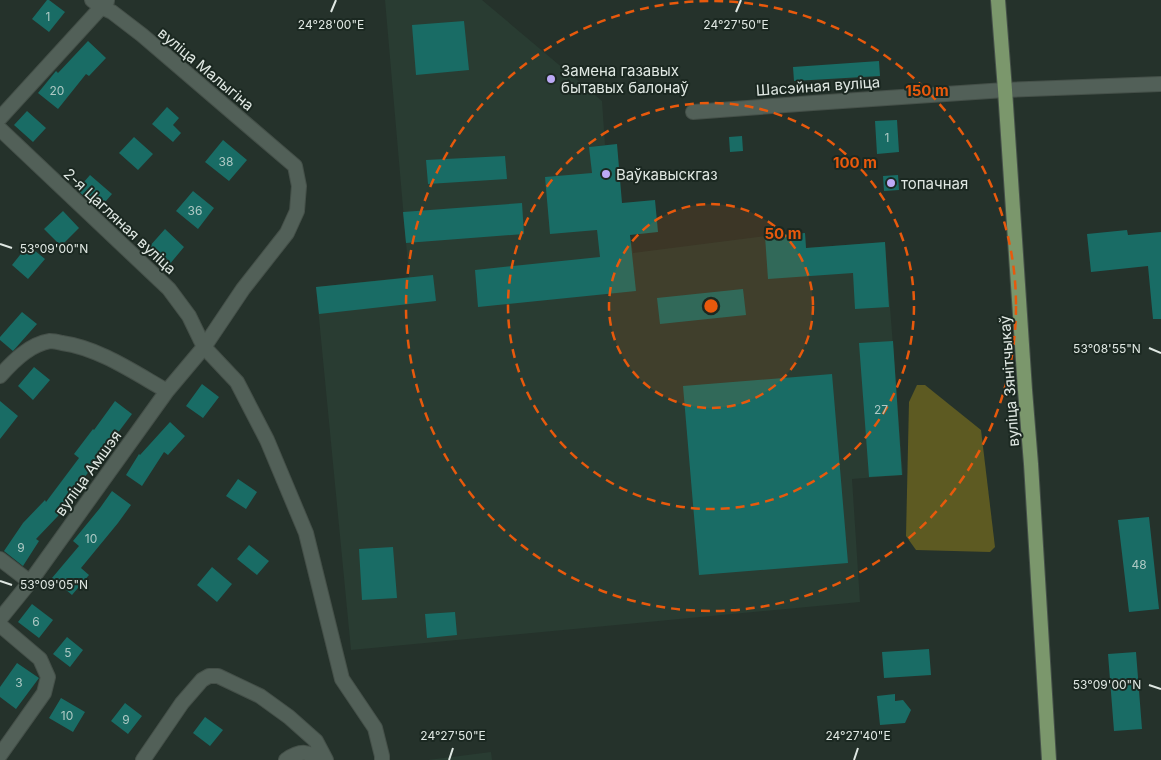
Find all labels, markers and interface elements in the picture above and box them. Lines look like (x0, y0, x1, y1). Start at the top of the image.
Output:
house number: 1 (46, 9, 50, 24)
text: 24°28'00"E (298, 17, 364, 32)
text: 24°27'50"E (703, 17, 769, 32)
street label: вуліца Малыгіна (154, 23, 258, 115)
place label: Замена газавых бытавых балонаў (561, 61, 689, 97)
street label: Шасэйная вуліца (755, 72, 881, 100)
marker: Замена газавых бытавых балонаў (545, 73, 557, 85)
text: 150 m (905, 81, 949, 100)
house number: 20 (50, 83, 64, 98)
house number: 1 (885, 130, 889, 145)
text: 100 m (833, 153, 877, 172)
house number: 38 (219, 154, 233, 169)
street label: 2-я Цагляная вуліца (60, 164, 180, 278)
place label: Ваўкавыскгаз (616, 165, 718, 184)
marker: Ваўкавыскгаз (600, 168, 612, 180)
place label: топачная (901, 174, 968, 193)
marker: топачная (885, 177, 897, 189)
house number: 36 (188, 203, 202, 218)
text: 50 m (765, 224, 801, 243)
text: 53°09'00"N (20, 241, 88, 256)
centre of rings (702, 297, 720, 315)
street label: вуліца Зянітчыкаў (995, 314, 1023, 447)
text: 53°08'55"N (1073, 341, 1141, 356)
house number: 27 (874, 402, 888, 417)
street label: вуліца Амшэя (51, 427, 125, 519)
house number: 10 (85, 531, 97, 546)
house number: 9 (17, 540, 25, 555)
house number: 48 (1131, 557, 1147, 572)
text: 53°09'05"N (20, 577, 88, 592)
house number: 6 (32, 614, 40, 629)
house number: 5 (64, 645, 72, 660)
house number: 3 (15, 675, 23, 690)
text: 53°09'00"N (1073, 677, 1141, 692)
house number: 10 (61, 708, 73, 723)
house number: 9 (122, 712, 130, 727)
text: 24°27'50"E (420, 728, 486, 743)
text: 24°27'40"E (825, 728, 891, 743)

